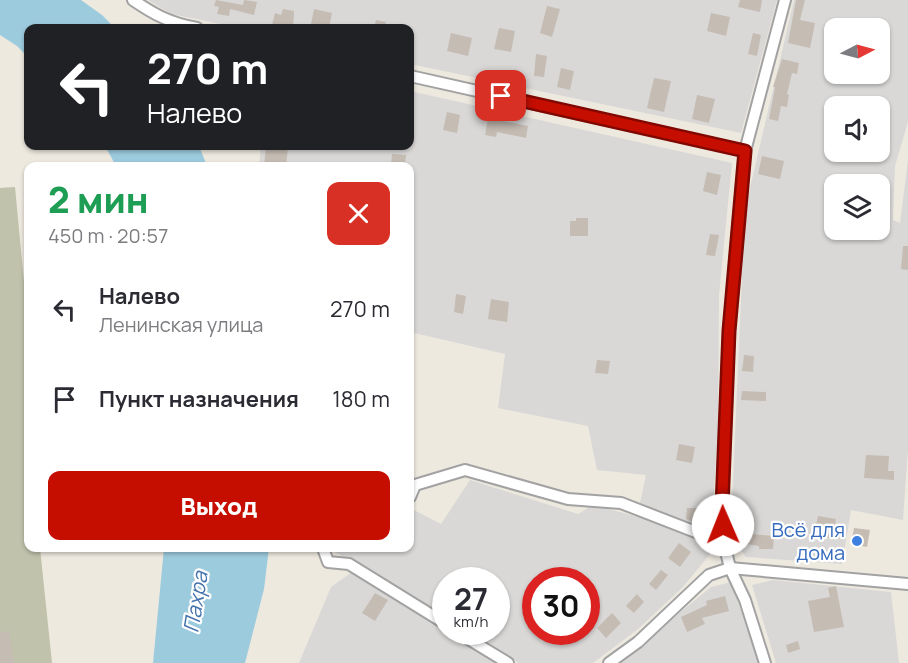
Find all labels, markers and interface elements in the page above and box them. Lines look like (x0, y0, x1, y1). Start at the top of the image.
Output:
north arrow (824, 18, 890, 84)
map controls (824, 18, 890, 240)
text: 270 m (147, 39, 268, 97)
icon: left (48, 48, 126, 126)
pin (475, 70, 526, 121)
icon: arrive (484, 79, 517, 112)
text: Налево (147, 94, 242, 131)
button: sound (824, 96, 890, 162)
button: layers (824, 174, 890, 240)
text: 2 мин (48, 175, 149, 224)
button: close (327, 182, 390, 245)
text: 450 m · 20:57 (48, 222, 168, 249)
text: Налево (99, 281, 180, 311)
icon: left (48, 293, 81, 326)
text: 270 m (330, 294, 390, 324)
text: Ленинская улица (99, 311, 263, 338)
icon: arrive (48, 383, 81, 416)
text: Пункт назначения (99, 384, 299, 414)
text: 180 m (332, 384, 390, 414)
button: Выход (48, 471, 390, 540)
position arrow (691, 493, 755, 557)
place label: Всё для дома (771, 516, 845, 566)
marker: Всё для дома (850, 534, 864, 548)
speed limit sign: 30 (522, 567, 600, 645)
water label: Пахра (176, 568, 214, 634)
text: 27 (454, 578, 488, 619)
text: km/h (454, 611, 488, 632)

